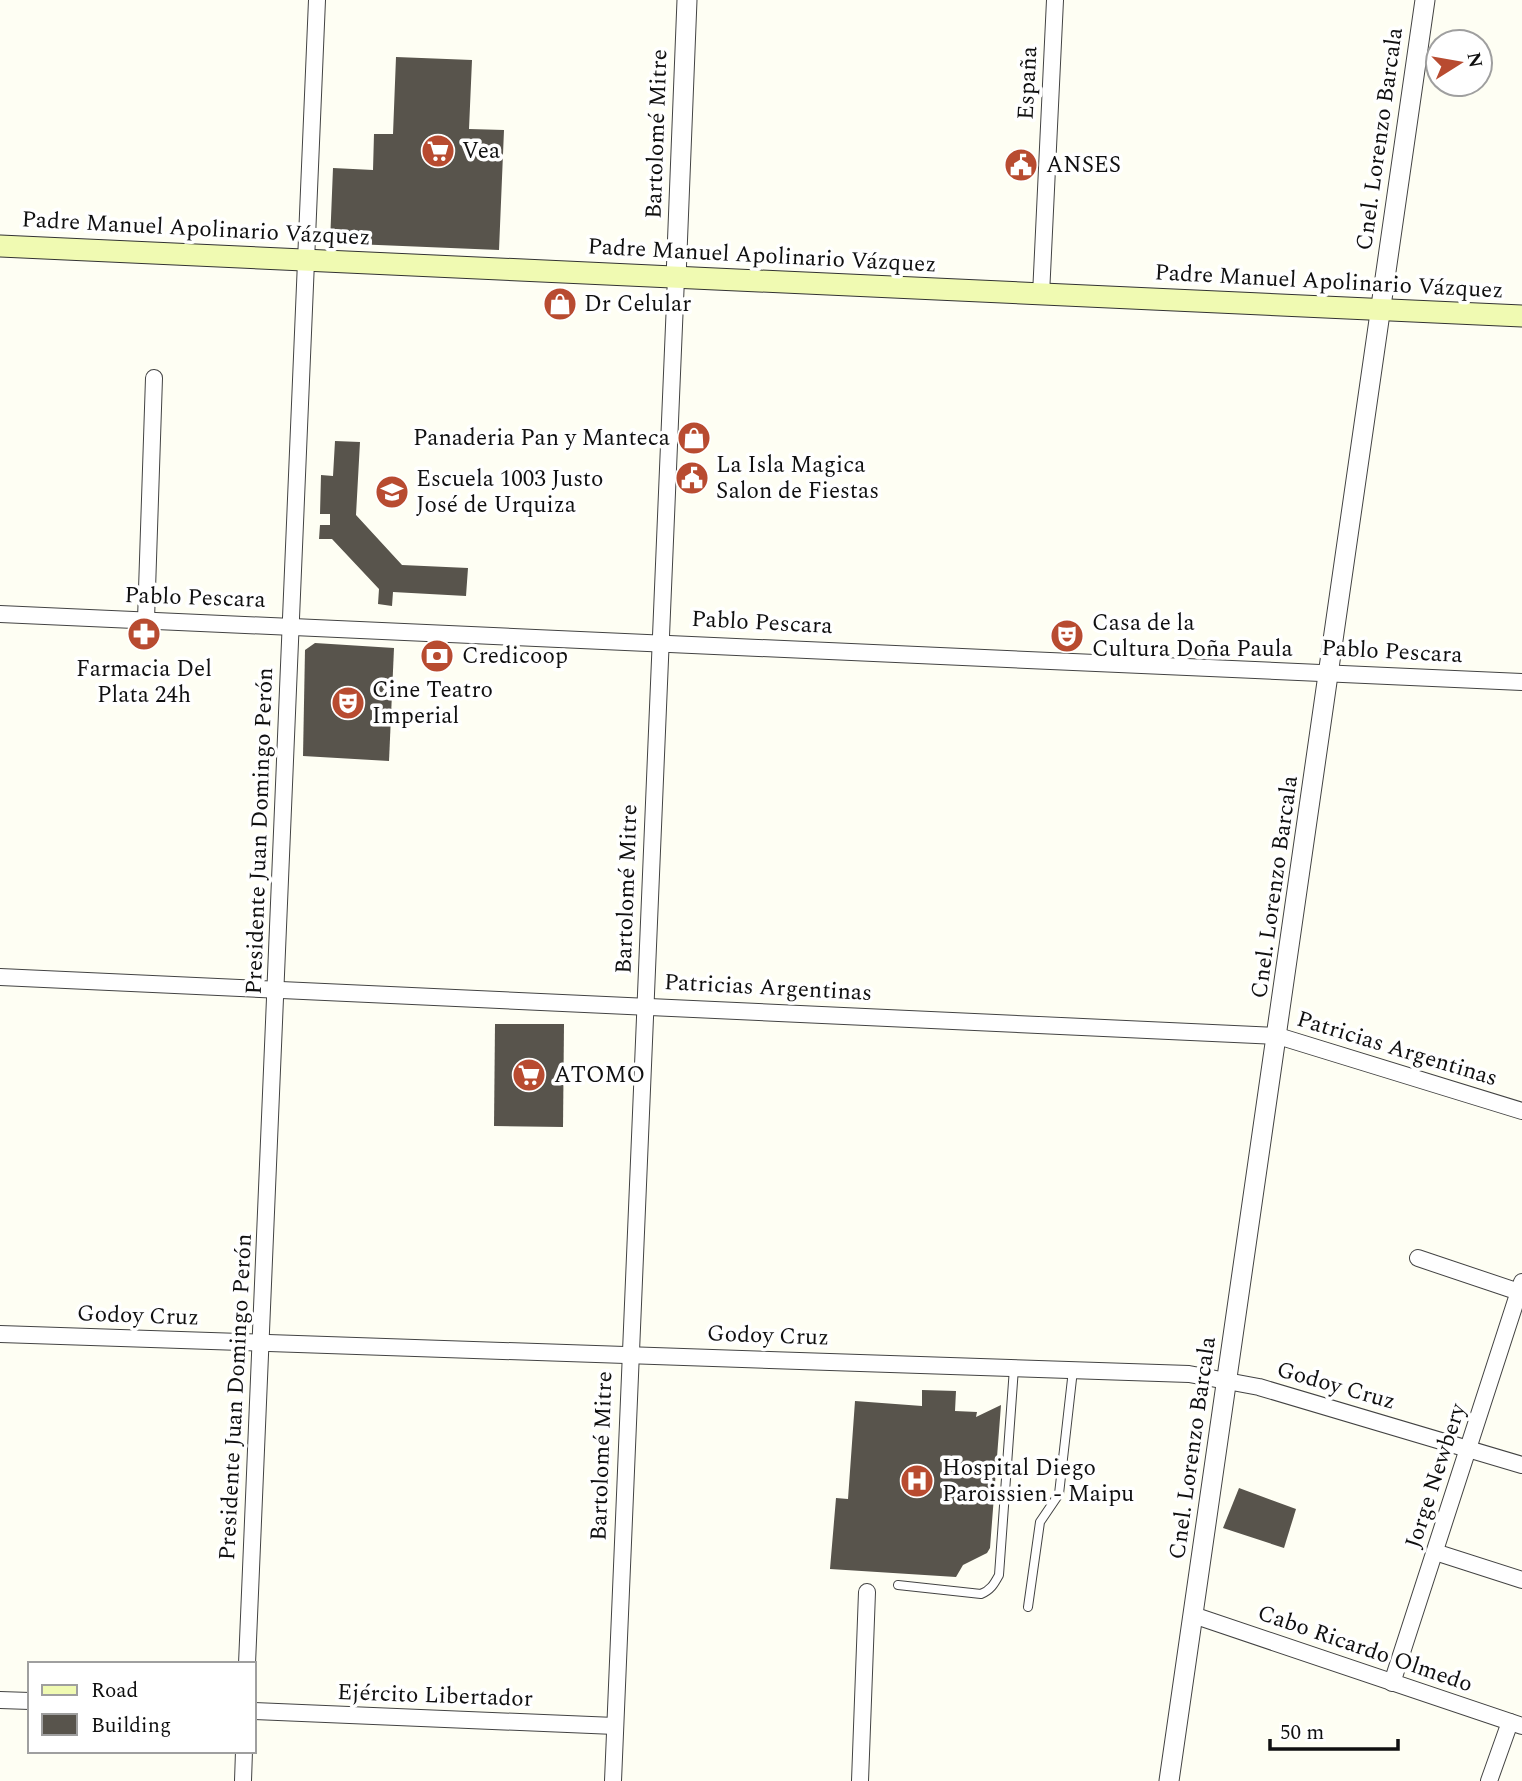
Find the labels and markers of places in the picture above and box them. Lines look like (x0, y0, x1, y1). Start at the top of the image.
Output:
supermarket icon: Vea (419, 132, 457, 170)
place label: Vea (462, 134, 500, 169)
public building icon: ANSES (1002, 146, 1040, 184)
place label: ANSES (1046, 148, 1121, 183)
shop icon: Dr Celular (541, 285, 579, 323)
place label: Dr Celular (584, 287, 691, 322)
shop icon: Panaderia Pan y Manteca (675, 419, 713, 457)
place label: Panaderia Pan y Manteca (413, 421, 670, 456)
place label: La Isla Magica Salon de Fiestas (716, 448, 879, 509)
public building icon: La Isla Magica Salon de Fiestas (673, 459, 711, 497)
place label: Escuela 1003 Justo José de Urquiza (416, 462, 603, 523)
school or university icon: Escuela 1003 Justo José de Urquiza (373, 473, 411, 511)
place label: Casa de la Cultura Doña Paula (1092, 606, 1293, 667)
pharmacy icon: Farmacia Del Plata 24h (125, 615, 163, 653)
theatre icon: Casa de la Cultura Doña Paula (1048, 617, 1086, 655)
bank icon: Credicoop (418, 637, 456, 675)
place label: Credicoop (462, 639, 568, 674)
place label: Farmacia Del Plata 24h (76, 652, 212, 713)
place label: Cine Teatro Imperial (372, 673, 493, 734)
theatre icon: Cine Teatro Imperial (329, 684, 367, 722)
supermarket icon: ATOMO (510, 1056, 548, 1094)
place label: ATOMO (554, 1058, 645, 1093)
place label: Hospital Diego Paroissien - Maipu (942, 1451, 1134, 1512)
hospital icon: Hospital Diego Paroissien - Maipu (898, 1462, 936, 1500)

